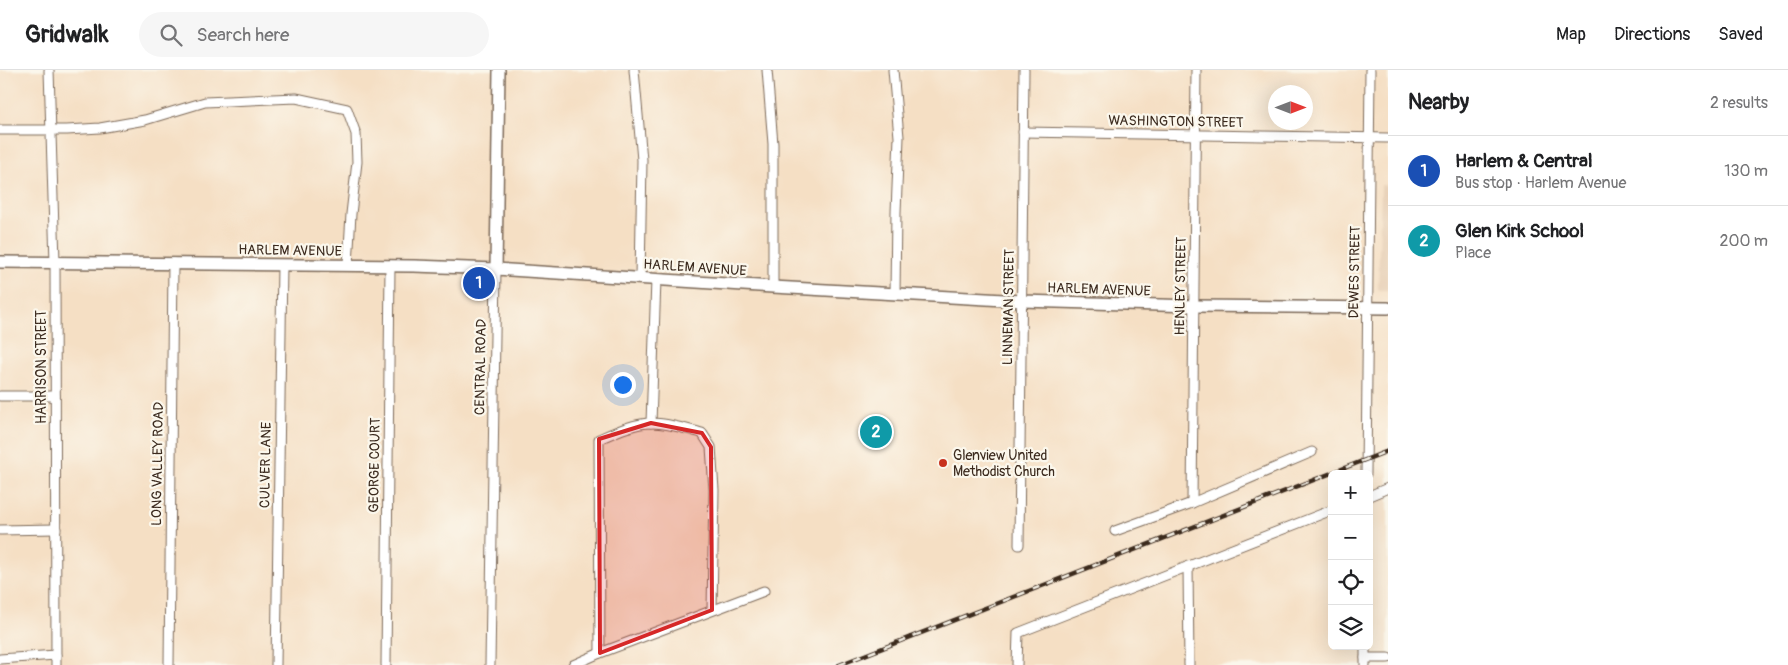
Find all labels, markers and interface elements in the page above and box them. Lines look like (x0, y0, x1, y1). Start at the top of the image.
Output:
search box (139, 12, 489, 57)
text: Gridwalk (25, 20, 109, 49)
icon: search (157, 21, 185, 49)
text: Search here (197, 23, 289, 47)
text: Map (1556, 23, 1586, 46)
text: Directions (1614, 23, 1690, 46)
text: Saved (1718, 23, 1763, 46)
north arrow (1268, 85, 1313, 130)
text: Nearby (1408, 89, 1469, 116)
text: 2 results (1710, 93, 1768, 113)
street label: WASHINGTON STREET (1108, 112, 1244, 131)
text: Harlem & Central (1455, 149, 1592, 173)
text: 1 (1421, 161, 1427, 181)
text: 130 m (1724, 161, 1768, 181)
text: Bus stop · Harlem Avenue (1455, 173, 1626, 193)
text: Glen Kirk School (1455, 219, 1584, 243)
street label: DEWES STREET (1345, 225, 1364, 319)
text: 2 (1420, 231, 1428, 251)
text: 200 m (1720, 231, 1768, 251)
street label: HENLEY STREET (1171, 236, 1190, 335)
street label: HARLEM AVENUE (238, 241, 342, 260)
text: Place (1455, 243, 1491, 263)
street label: LINNEMAN STREET (999, 249, 1018, 365)
street label: HARLEM AVENUE (643, 255, 747, 280)
pin: 1 (463, 264, 495, 302)
street label: HARLEM AVENUE (1047, 279, 1151, 300)
street label: HARRISON STREET (33, 310, 50, 424)
street label: CENTRAL ROAD (471, 318, 490, 415)
your location (610, 372, 636, 398)
street label: LONG VALLEY ROAD (148, 402, 167, 526)
pin: 2 (860, 413, 892, 451)
street label: GEORGE COURT (365, 417, 384, 513)
street label: CULVER LANE (256, 422, 275, 508)
place label: Glenview United Methodist Church (953, 447, 1055, 480)
marker: Glenview United Methodist Church (937, 457, 949, 469)
map controls (1328, 470, 1373, 650)
button: + (1328, 470, 1373, 515)
button: − (1328, 515, 1373, 560)
button: locate (1328, 560, 1373, 605)
button: layers (1328, 605, 1373, 650)

